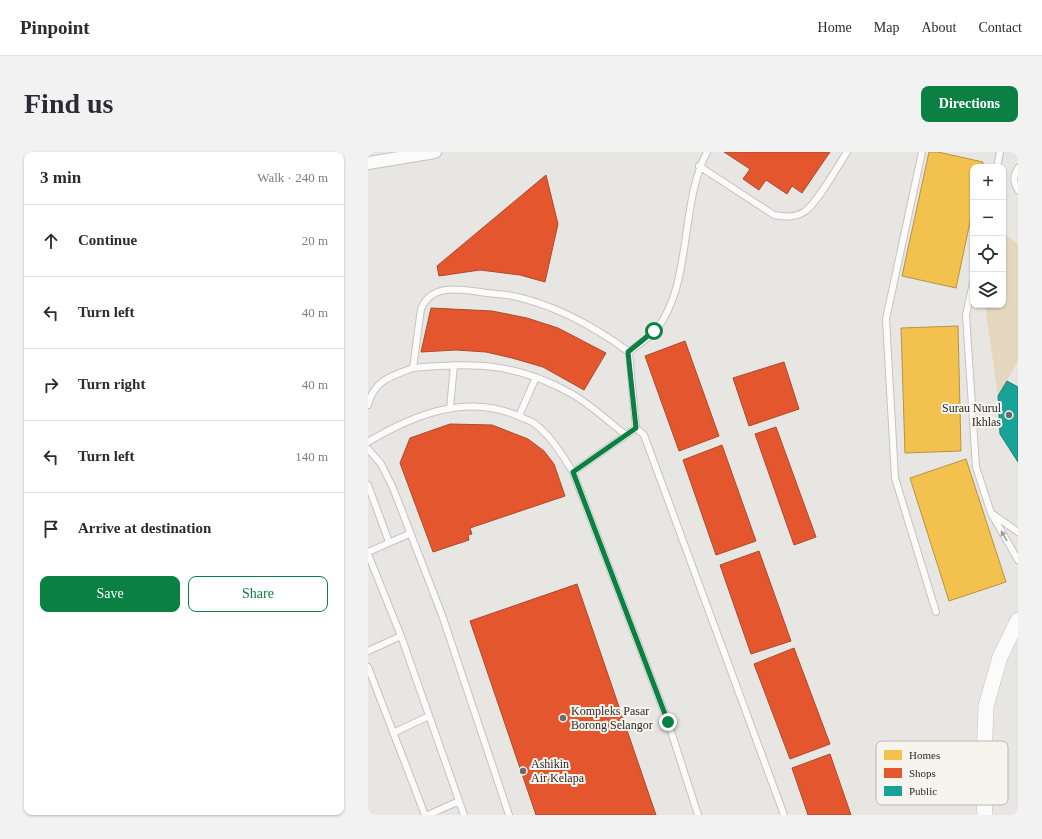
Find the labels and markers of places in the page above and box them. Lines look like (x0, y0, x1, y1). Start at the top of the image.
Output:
place label: Surau Nurul Ikhlas (942, 401, 1002, 429)
marker: Surau Nurul Ikhlas (1004, 410, 1014, 420)
place label: Kompleks Pasar Borong Selangor (571, 704, 653, 732)
marker: Kompleks Pasar Borong Selangor (558, 713, 568, 723)
place label: Ashikin Air Kelapa (531, 757, 585, 785)
marker: Ashikin Air Kelapa (518, 766, 528, 776)

